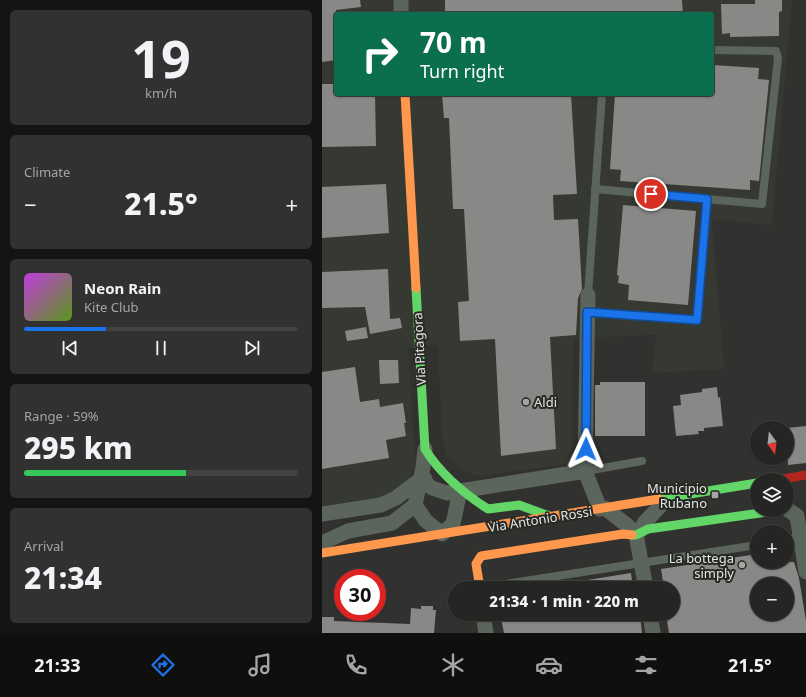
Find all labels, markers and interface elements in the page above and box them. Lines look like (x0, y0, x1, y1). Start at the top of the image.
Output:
text: 19 (131, 22, 191, 93)
text: 70 m (420, 23, 487, 61)
icon: right (354, 28, 406, 80)
text: Turn right (420, 59, 504, 83)
text: km/h (145, 84, 177, 102)
text: Climate (24, 163, 70, 181)
pin (634, 177, 668, 211)
text: 21.5° (124, 183, 198, 224)
icon: arrive (640, 183, 662, 205)
text: − (24, 189, 37, 219)
text: + (285, 189, 298, 219)
text: Neon Rain (84, 278, 161, 298)
text: Kite Club (84, 298, 138, 316)
street label: Via Pitagora (408, 312, 430, 386)
icon: previous (59, 337, 81, 359)
icon: pause (150, 337, 172, 359)
icon: next (241, 337, 263, 359)
place label: Aldi (534, 393, 557, 411)
marker: Aldi (521, 397, 531, 407)
text: Range · 59% (24, 407, 99, 425)
north arrow (750, 421, 794, 465)
map controls (750, 421, 794, 621)
text: 295 km (24, 427, 133, 468)
position arrow (565, 428, 607, 470)
button: layers (750, 473, 794, 517)
place label: Municipio Rubano (647, 479, 707, 512)
marker: Municipio Rubano (710, 490, 720, 500)
street label: Via Antonio Rossi (487, 502, 593, 536)
button: + (750, 525, 794, 569)
text: Arrival (24, 537, 64, 555)
place label: La bottega simply (669, 549, 734, 582)
text: 21:34 (24, 557, 102, 598)
marker: La bottega simply (737, 560, 747, 570)
speed limit sign: 30 (334, 569, 386, 621)
button: − (750, 577, 794, 621)
text: 21:34 · 1 min · 220 m (489, 591, 639, 611)
icon: directions (149, 651, 177, 679)
icon: music (246, 651, 274, 679)
icon: phone (342, 651, 370, 679)
icon: climate (439, 651, 467, 679)
icon: car (535, 651, 563, 679)
icon: filters (632, 651, 660, 679)
text: 21:33 (34, 653, 81, 677)
text: 21.5° (728, 653, 772, 677)

